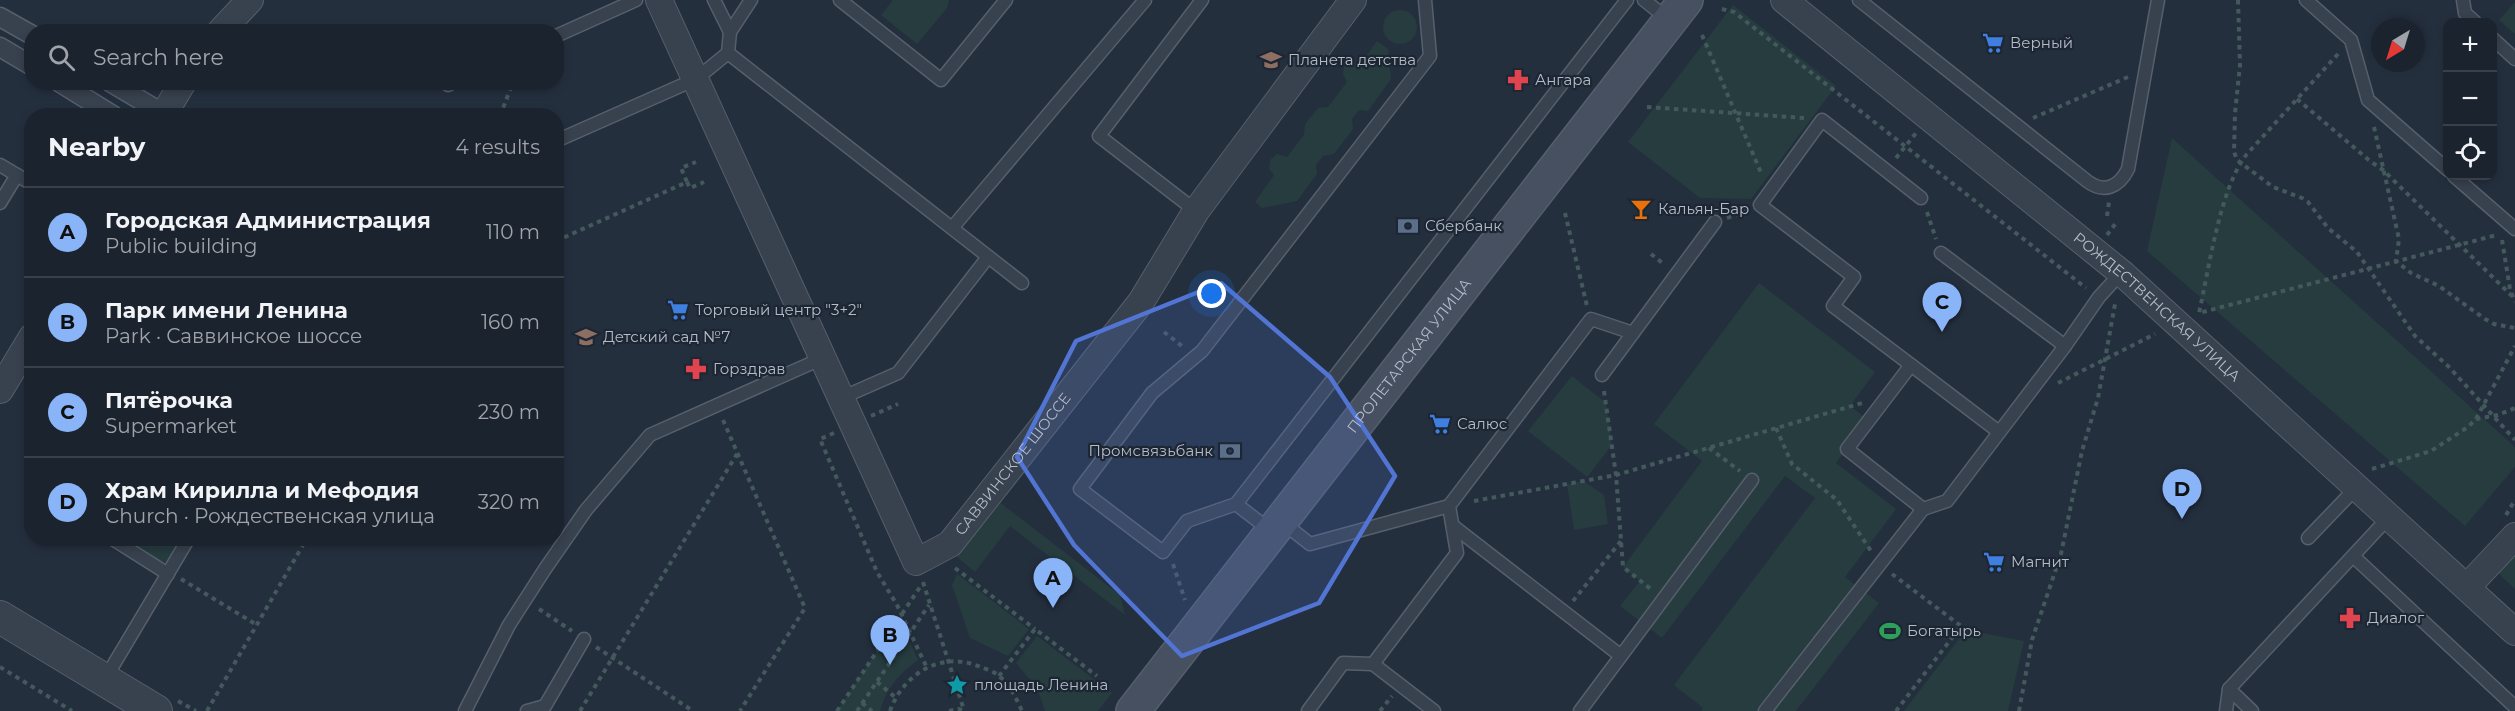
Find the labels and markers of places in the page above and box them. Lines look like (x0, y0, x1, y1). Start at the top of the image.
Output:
supermarket icon: Верный (1981, 31, 2005, 55)
place label: Верный (2010, 33, 2073, 52)
school or university icon: Планета детства (1259, 48, 1283, 72)
place label: Планета детства (1288, 50, 1416, 69)
pharmacy icon: Ангара (1506, 68, 1530, 92)
place label: Ангара (1535, 70, 1591, 89)
bar icon: Кальян-Бар (1629, 197, 1653, 221)
place label: Кальян-Бар (1658, 199, 1749, 218)
bank icon: Сбербанк (1396, 214, 1420, 238)
place label: Сбербанк (1425, 216, 1502, 235)
pin: C (1922, 282, 1962, 332)
supermarket icon: Торговый центр "3+2" (666, 298, 690, 322)
place label: Торговый центр "3+2" (695, 300, 862, 319)
school or university icon: Детский сад №7 (574, 325, 598, 349)
place label: Детский сад №7 (603, 327, 731, 346)
pharmacy icon: Горздрав (684, 357, 708, 381)
place label: Горздрав (713, 359, 786, 378)
supermarket icon: Салюс (1428, 412, 1452, 436)
place label: Салюс (1457, 414, 1507, 433)
bank icon: Промсвязьбанк (1218, 439, 1242, 463)
place label: Промсвязьбанк (1088, 441, 1213, 460)
pin: D (2162, 470, 2202, 519)
supermarket icon: Магнит (1982, 550, 2006, 574)
place label: Магнит (2011, 552, 2070, 571)
pin: A (1034, 558, 1072, 608)
pharmacy icon: Диалог (2338, 606, 2362, 630)
place label: Диалог (2367, 608, 2425, 627)
pin: B (870, 616, 910, 665)
sports icon: Богатырь (1878, 619, 1902, 643)
place label: Богатырь (1907, 621, 1981, 640)
place icon: площадь Ленина (945, 673, 969, 697)
place label: площадь Ленина (974, 675, 1108, 694)

